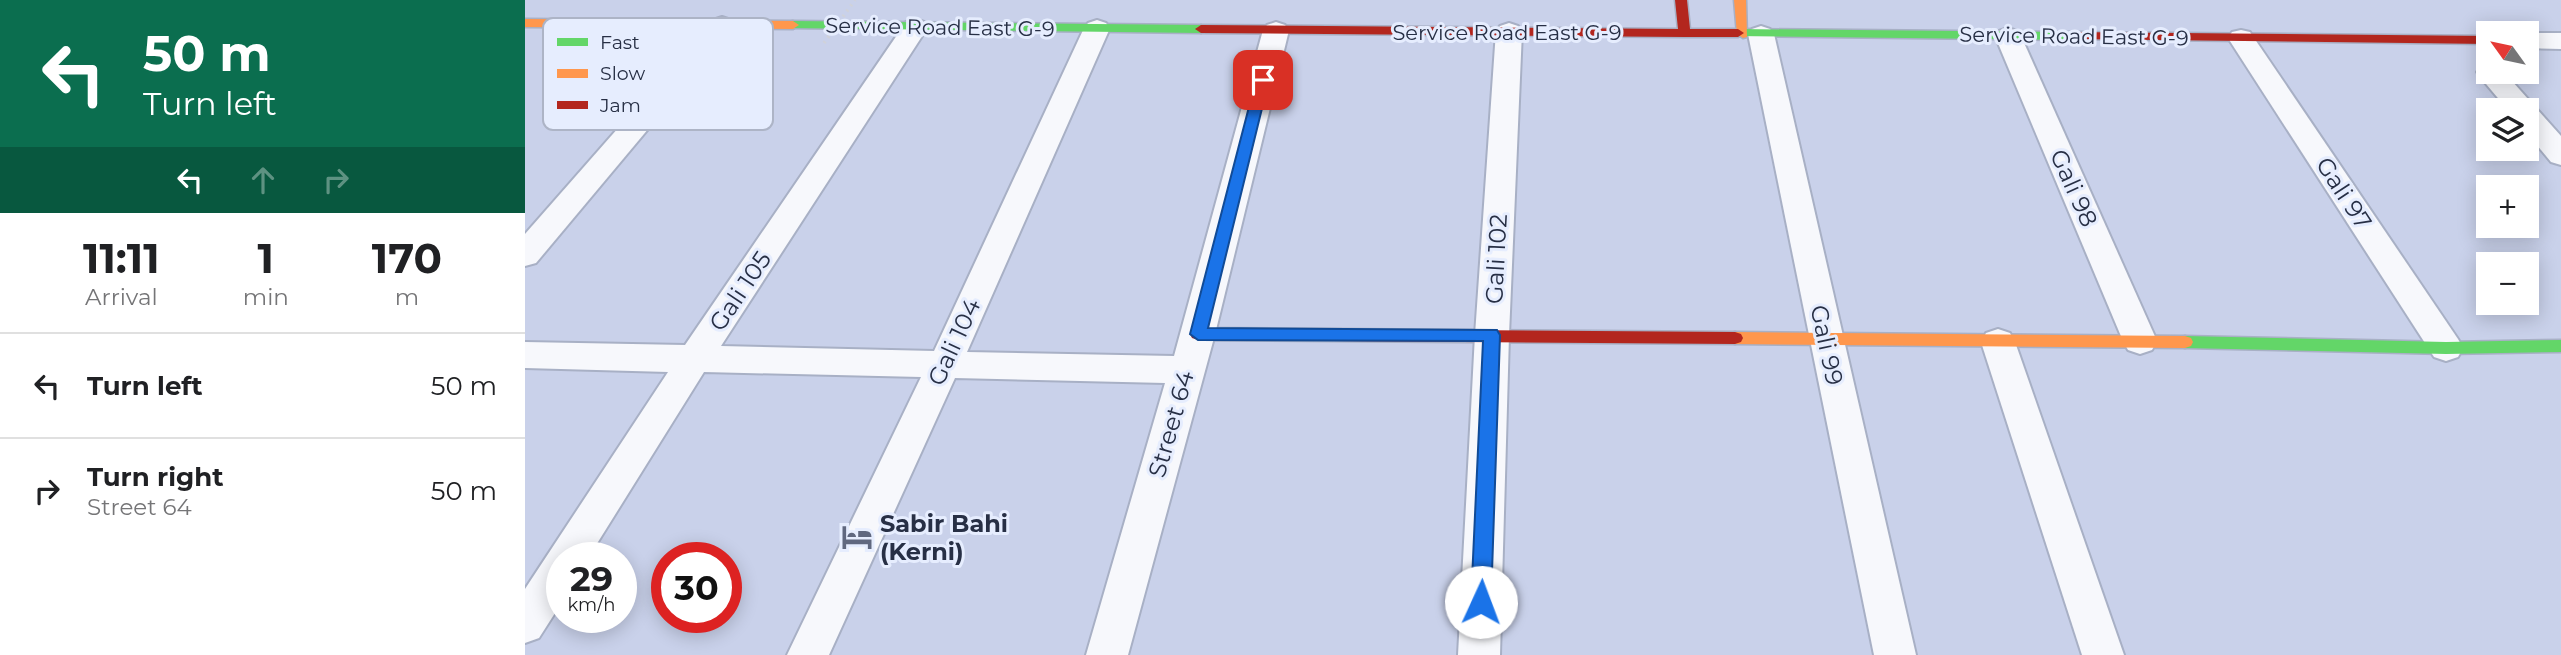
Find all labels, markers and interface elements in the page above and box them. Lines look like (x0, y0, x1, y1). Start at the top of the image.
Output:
street label: Service Road East G-9 (825, 13, 1055, 41)
legend (543, 18, 773, 130)
street label: Service Road East G-9 (1392, 20, 1622, 45)
north arrow (2476, 21, 2539, 84)
map controls (2476, 21, 2539, 315)
street label: Service Road East G-9 (1959, 22, 2189, 50)
text: 50 m (143, 24, 271, 83)
icon: left (28, 28, 119, 119)
text: Fast (600, 31, 640, 54)
pin (1233, 50, 1293, 110)
icon: arrive (1244, 61, 1282, 99)
text: Slow (600, 62, 645, 85)
text: Turn left (143, 84, 277, 123)
text: Jam (599, 94, 641, 117)
button: layers (2476, 98, 2539, 161)
street label: Gali 98 (2044, 145, 2104, 231)
street label: Gali 97 (2310, 151, 2378, 235)
icon: left (171, 161, 209, 199)
icon: ahead (244, 161, 282, 199)
icon: right (317, 161, 355, 199)
button: + (2476, 175, 2539, 238)
street label: Gali 102 (1479, 213, 1513, 305)
text: 11:11 (83, 232, 160, 284)
text: 1 (258, 232, 274, 284)
text: 170 (372, 232, 442, 284)
street label: Gali 105 (703, 246, 777, 336)
button: − (2476, 252, 2539, 315)
text: Arrival (85, 283, 158, 311)
text: min (243, 283, 289, 311)
text: m (395, 283, 419, 311)
street label: Gali 104 (921, 294, 987, 390)
street label: Gali 99 (1804, 302, 1850, 388)
icon: left (28, 367, 66, 405)
street label: Street 64 (1142, 367, 1200, 481)
text: Turn left (87, 370, 203, 402)
text: 50 m (431, 370, 497, 402)
text: Turn right (87, 461, 223, 493)
icon: right (28, 472, 66, 510)
text: 50 m (431, 475, 497, 507)
text: Street 64 (87, 493, 192, 521)
place label: Sabir Bahi (Kerni) (880, 509, 1008, 566)
hotel icon: Sabir Bahi (Kerni) (840, 520, 874, 554)
speed limit sign: 30 (651, 542, 742, 633)
text: 29 (570, 557, 613, 600)
position arrow (1444, 565, 1518, 639)
text: km/h (567, 594, 616, 616)

